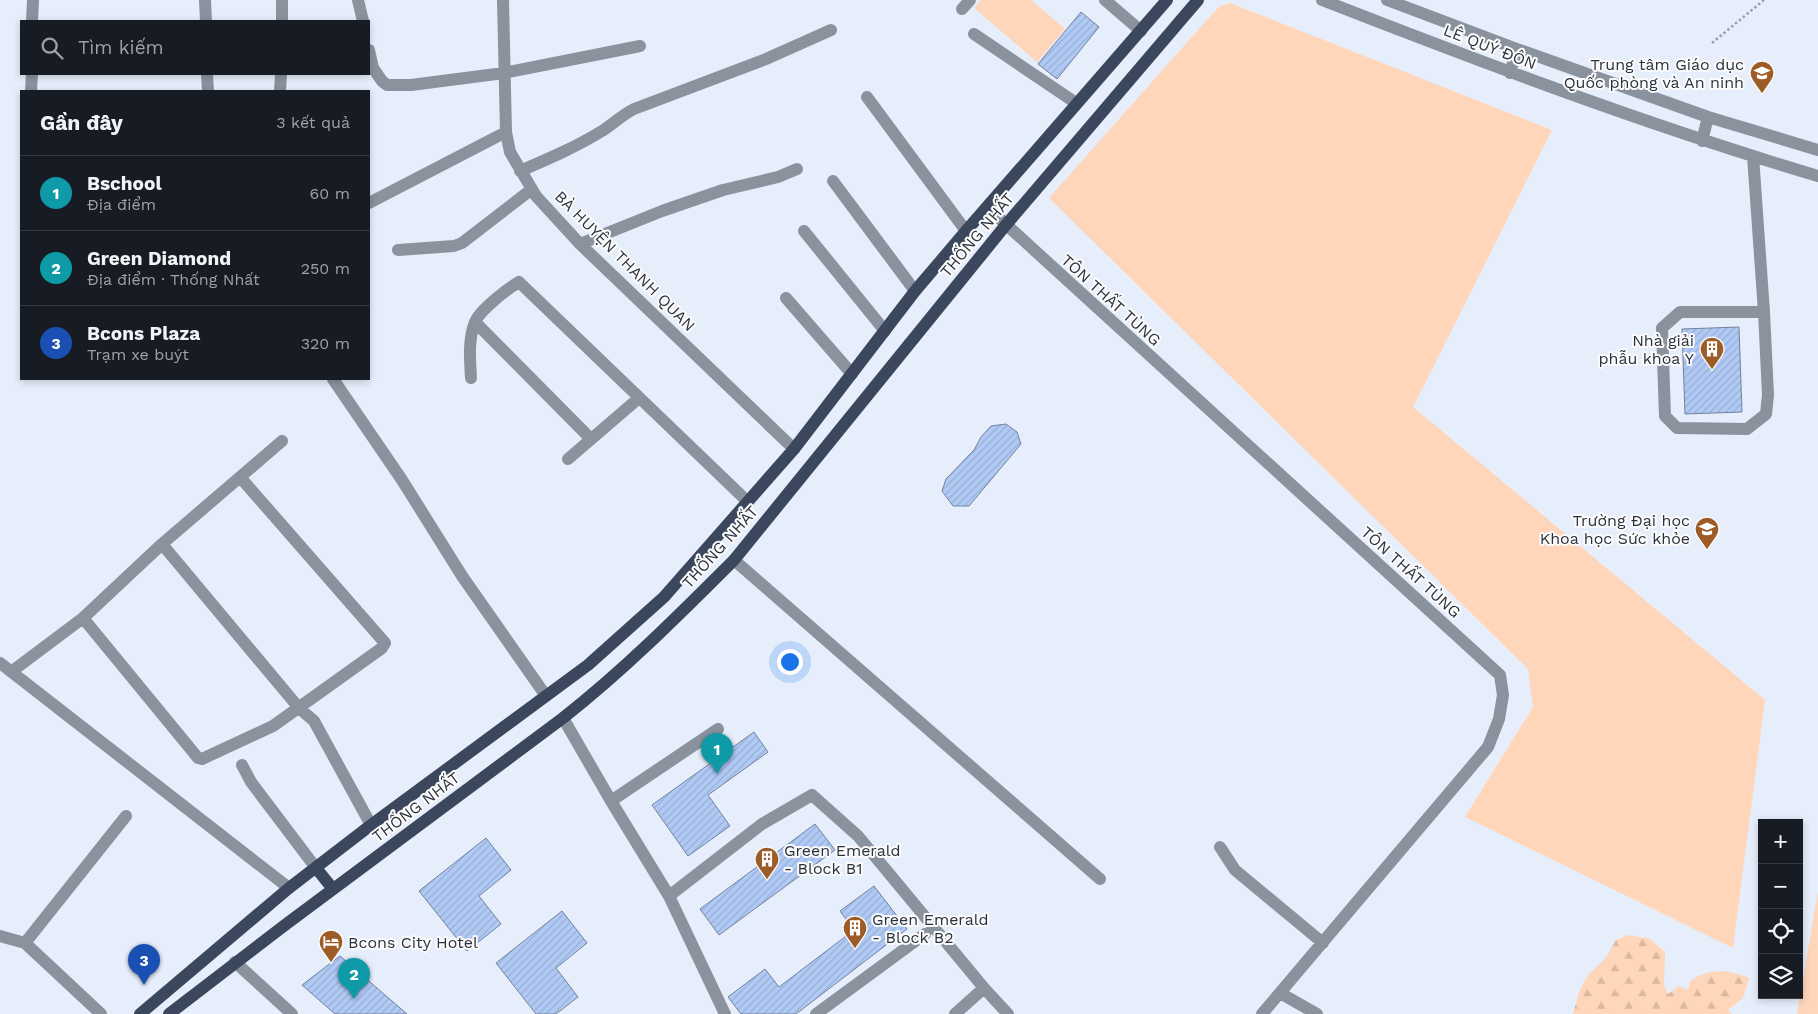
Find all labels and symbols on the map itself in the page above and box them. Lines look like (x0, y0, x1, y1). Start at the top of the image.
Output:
street label: LÊ QUÝ ĐÔN (1441, 21, 1539, 73)
place label: Trung tâm Giáo dục Quốc phòng và An ninh (1564, 55, 1744, 92)
school or university icon: Trung tâm Giáo dục Quốc phòng và An ninh (1749, 60, 1775, 94)
street label: BÀ HUYỆN THANH QUAN (551, 187, 699, 335)
street label: THỐNG NHẤT (935, 188, 1018, 281)
street label: TÔN THẤT TÙNG (1057, 250, 1165, 350)
place label: Nhà giải phẫu khoa Y (1598, 331, 1694, 368)
building icon: Nhà giải phẫu khoa Y (1699, 336, 1725, 370)
street label: THỐNG NHẤT (677, 501, 762, 592)
place label: Trường Đại học Khoa học Sức khỏe (1540, 511, 1690, 548)
school or university icon: Trường Đại học Khoa học Sức khỏe (1694, 516, 1720, 550)
street label: TÔN THẤT TÙNG (1357, 522, 1465, 622)
your location (777, 649, 803, 675)
pin: 1 (701, 733, 733, 774)
street label: THỐNG NHẤT (368, 767, 464, 846)
place label: Green Emerald - Block B1 (784, 841, 901, 878)
building icon: Green Emerald - Block B1 (754, 846, 780, 880)
place label: Green Emerald - Block B2 (872, 910, 989, 947)
building icon: Green Emerald - Block B2 (842, 915, 868, 949)
hotel icon: Bcons City Hotel (318, 929, 344, 963)
place label: Bcons City Hotel (348, 933, 478, 952)
pin: 3 (128, 944, 160, 985)
pin: 2 (338, 958, 370, 999)

